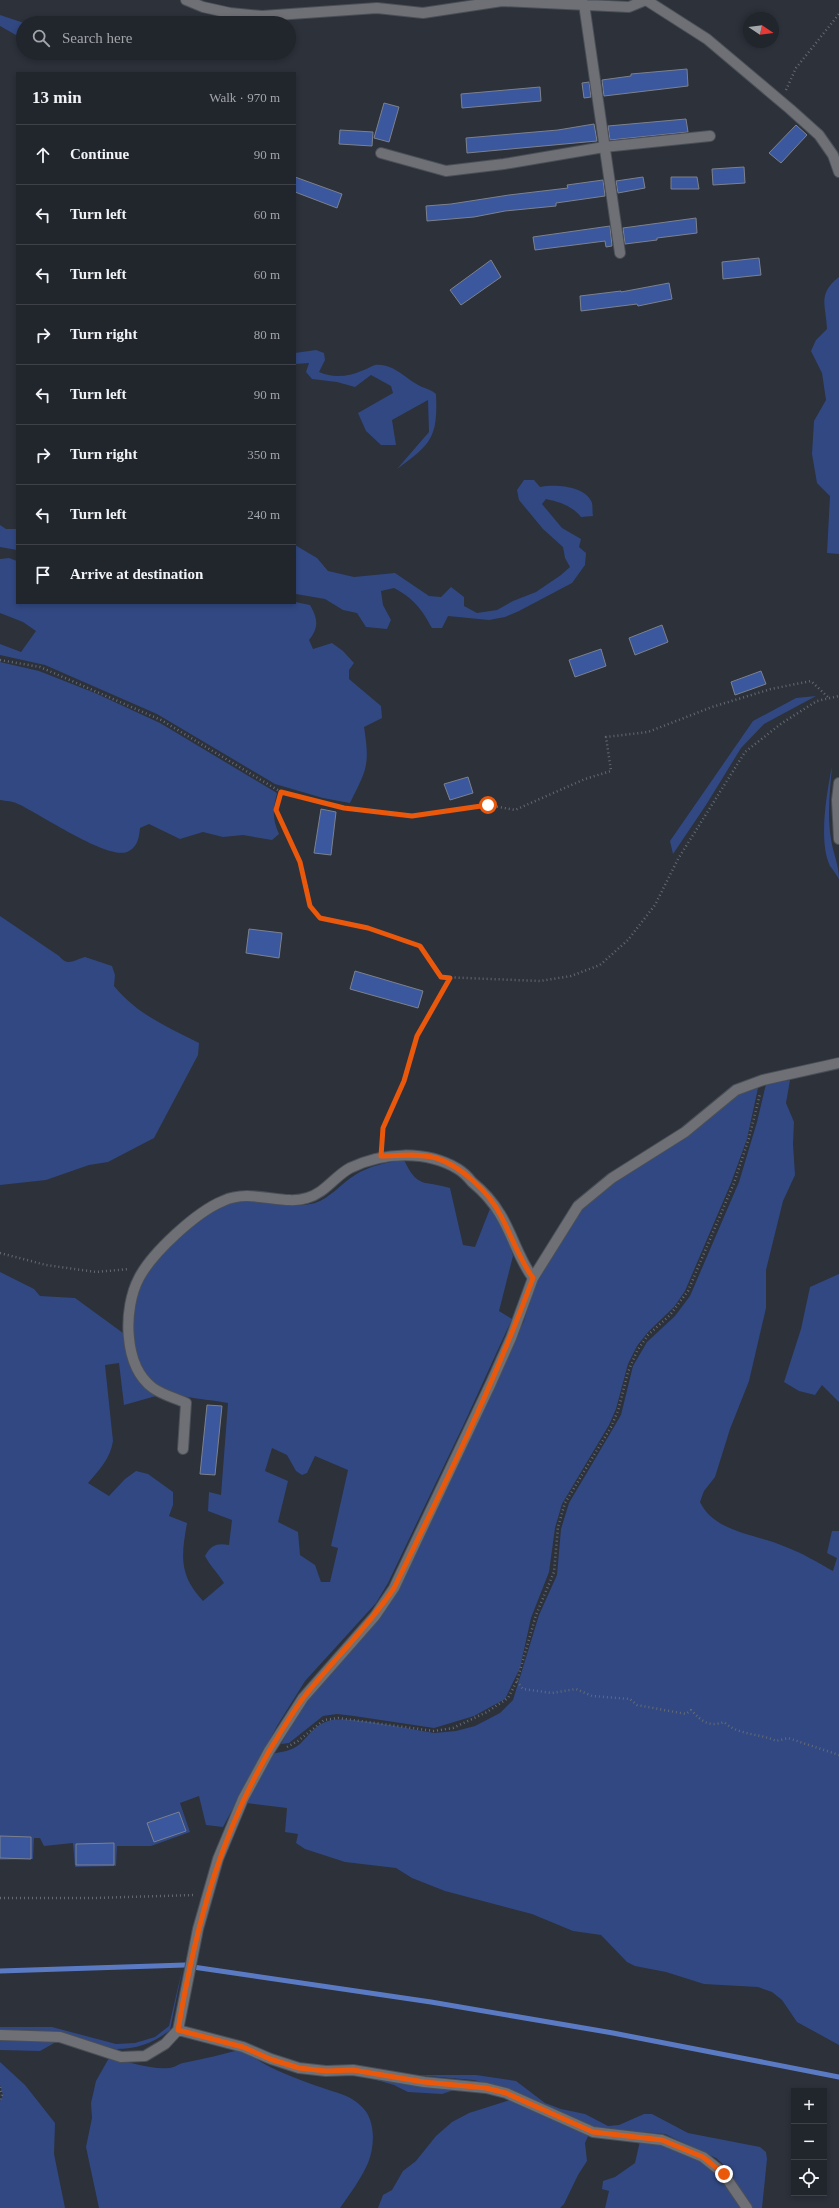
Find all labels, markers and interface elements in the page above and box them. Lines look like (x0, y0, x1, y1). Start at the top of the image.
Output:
north arrow (743, 12, 779, 48)
search box (16, 16, 296, 60)
icon: search (30, 27, 52, 49)
text: Search here (62, 30, 132, 46)
text: 13 min (32, 88, 82, 107)
text: Walk · 970 m (209, 90, 280, 105)
icon: ahead (32, 144, 54, 166)
text: Continue (70, 146, 129, 162)
text: 90 m (254, 147, 280, 162)
icon: left (32, 204, 54, 226)
text: Turn left (70, 206, 127, 222)
text: 60 m (254, 207, 280, 222)
icon: left (32, 264, 54, 286)
text: Turn left (70, 266, 127, 282)
text: 60 m (254, 267, 280, 282)
icon: right (32, 324, 54, 346)
text: Turn right (70, 326, 137, 342)
text: 80 m (254, 327, 280, 342)
icon: left (32, 384, 54, 406)
text: Turn left (70, 386, 127, 402)
text: 90 m (254, 387, 280, 402)
icon: right (32, 444, 54, 466)
text: Turn right (70, 446, 137, 462)
text: 350 m (247, 447, 280, 462)
icon: left (32, 504, 54, 526)
text: Turn left (70, 506, 127, 522)
text: 240 m (247, 507, 280, 522)
icon: arrive (32, 564, 54, 586)
text: Arrive at destination (70, 566, 203, 582)
route start (479, 796, 497, 814)
map controls (791, 2088, 827, 2196)
button: + (791, 2088, 827, 2124)
button: − (791, 2124, 827, 2160)
button: locate (791, 2160, 827, 2196)
route end (715, 2165, 733, 2183)

